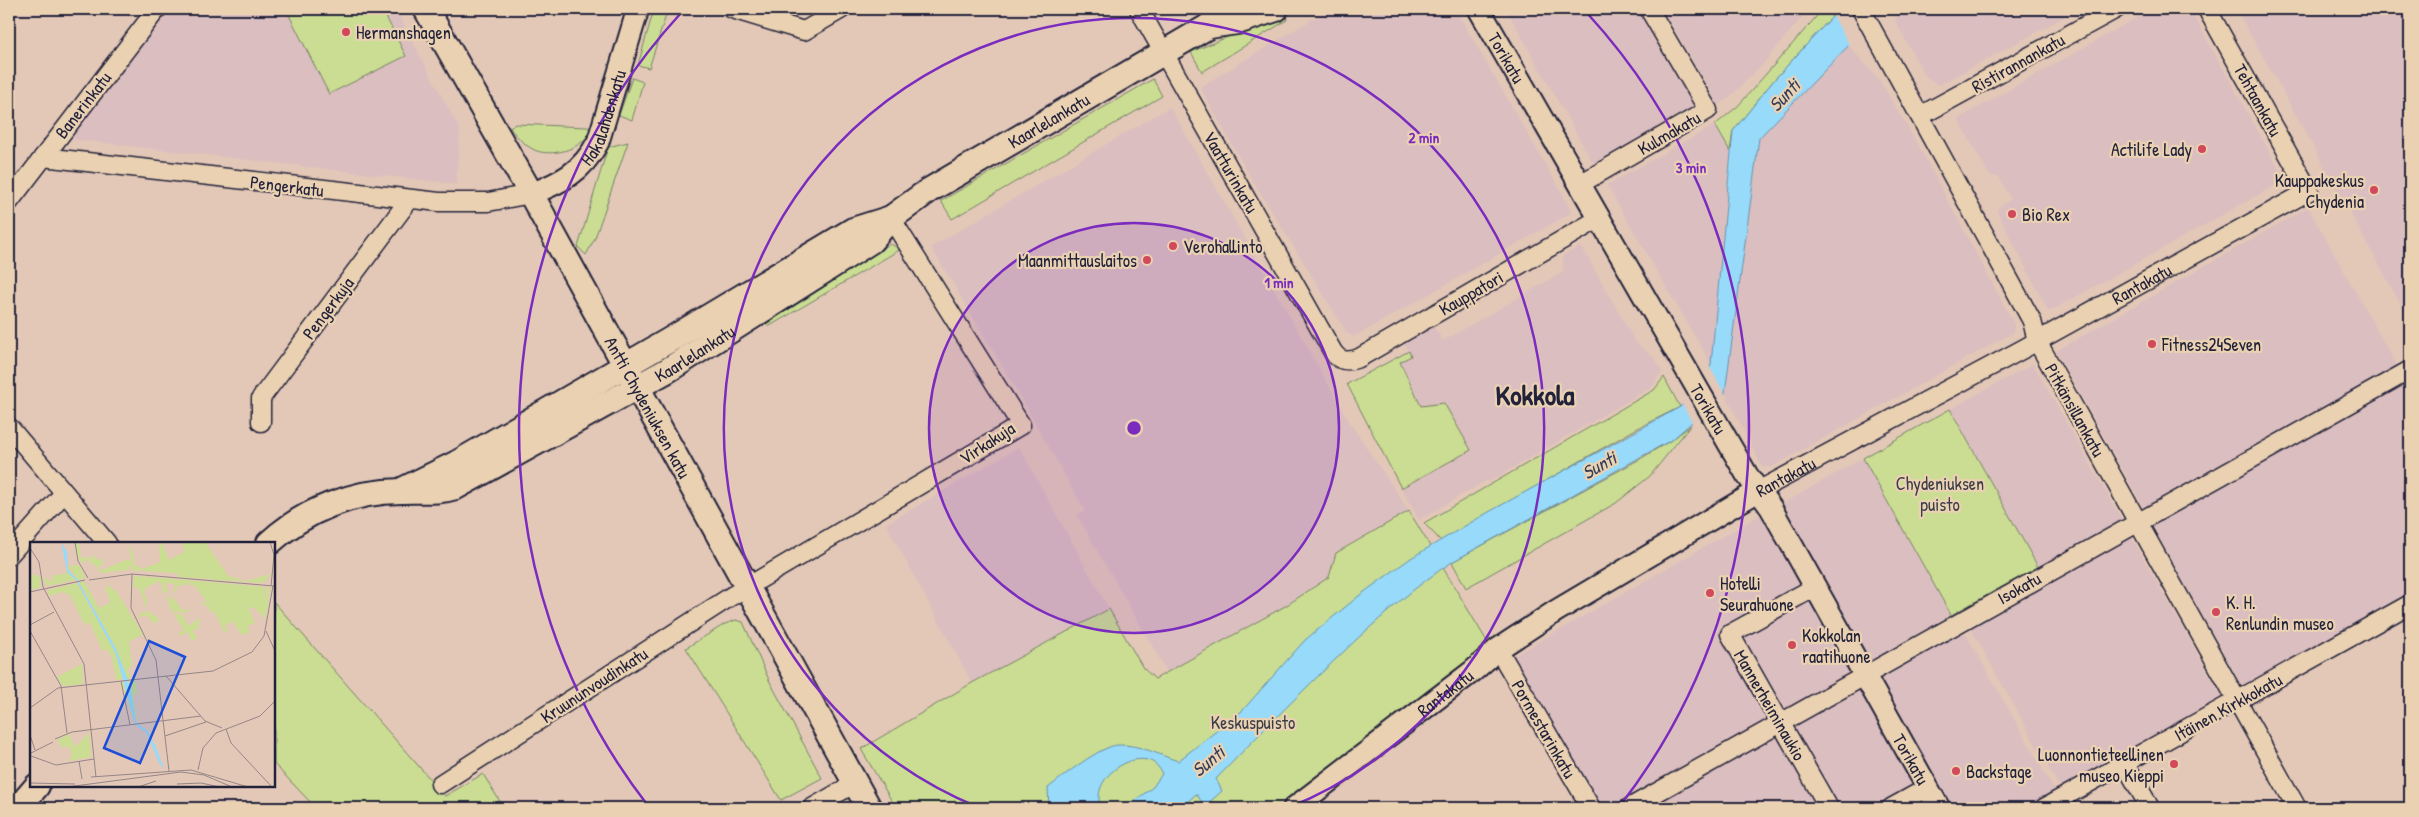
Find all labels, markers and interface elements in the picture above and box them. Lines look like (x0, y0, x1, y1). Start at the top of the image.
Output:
place label: Hermanshagen (356, 20, 451, 45)
marker: Hermanshagen (340, 26, 352, 38)
street label: Ristirannankatu (1967, 27, 2069, 99)
street label: Torikatu (1482, 28, 1531, 87)
street label: Tehtaankatu (2228, 59, 2288, 141)
street label: Banerinkatu (49, 66, 117, 144)
street label: Hakalahdenkatu (574, 67, 632, 171)
water label: Sunti (1762, 72, 1807, 117)
street label: Kaarlelankatu (1003, 87, 1094, 154)
street label: Kulmakatu (1633, 105, 1705, 161)
street label: Vaatturinkatu (1197, 126, 1265, 218)
text: 2 min (1409, 127, 1440, 148)
place label: Actilife Lady (2111, 137, 2192, 162)
marker: Actilife Lady (2196, 143, 2208, 155)
text: 3 min (1676, 157, 1706, 178)
place label: Kauppakeskus Chydenia (2275, 168, 2364, 214)
street label: Pengerkatu (249, 169, 325, 203)
marker: Kauppakeskus Chydenia (2368, 184, 2380, 196)
place label: Bio Rex (2022, 202, 2070, 227)
marker: Bio Rex (2006, 208, 2018, 220)
place label: Verohallinto (1183, 234, 1262, 259)
marker: Verohallinto (1167, 240, 1179, 252)
place label: Maanmittauslaitos (1018, 248, 1137, 273)
marker: Maanmittauslaitos (1141, 254, 1153, 266)
street label: Rantakatu (2107, 257, 2176, 310)
street label: Kauppatori (1434, 265, 1508, 321)
street label: Pengerkuja (296, 272, 360, 344)
text: 1 min (1264, 272, 1294, 293)
street label: Kaarlelankatu (650, 318, 739, 388)
street label: Antti Chydeniuksen katu (599, 332, 697, 482)
place label: Fitness24Seven (2161, 332, 2261, 357)
marker: Fitness24Seven (2146, 338, 2158, 350)
street label: Pitkänsillankatu (2039, 359, 2111, 461)
district label: Kokkola (1496, 376, 1574, 414)
street label: Torikatu (1684, 379, 1733, 439)
street label: Virkakuja (954, 416, 1020, 470)
centre of rings (1125, 419, 1143, 437)
water label: Sunti (1577, 444, 1622, 485)
street label: Rantakatu (1751, 450, 1820, 503)
park label: Chydeniuksen puisto (1896, 471, 1984, 517)
inset map (30, 542, 275, 787)
street label: Isokatu (1993, 566, 2045, 610)
place label: Hotelli Seurahuone (1720, 571, 1794, 617)
marker: Hotelli Seurahuone (1704, 587, 1716, 599)
place label: K. H. Renlundin museo (2226, 590, 2334, 636)
marker: K. H. Renlundin museo (2210, 606, 2222, 618)
place label: Kokkolan raatihuone (1802, 623, 1871, 669)
marker: Kokkolan raatihuone (1786, 639, 1798, 651)
street label: Kruununvoudinkatu (536, 641, 652, 729)
street label: Mannerheiminaukio (1728, 645, 1812, 765)
street label: Rantakatu (1412, 663, 1478, 722)
street label: Itäinen Kirkkokatu (2170, 667, 2286, 747)
street label: Pormestarinkatu (1506, 675, 1582, 783)
park label: Keskuspuisto (1211, 710, 1295, 735)
street label: Torikatu (1887, 729, 1936, 789)
water label: Sunti (1186, 738, 1231, 782)
place label: Luonnontieteellinen museo Kieppi (2038, 742, 2164, 788)
marker: Luonnontieteellinen museo Kieppi (2168, 758, 2180, 770)
place label: Backstage (1966, 759, 2032, 784)
marker: Backstage (1950, 765, 1962, 777)

